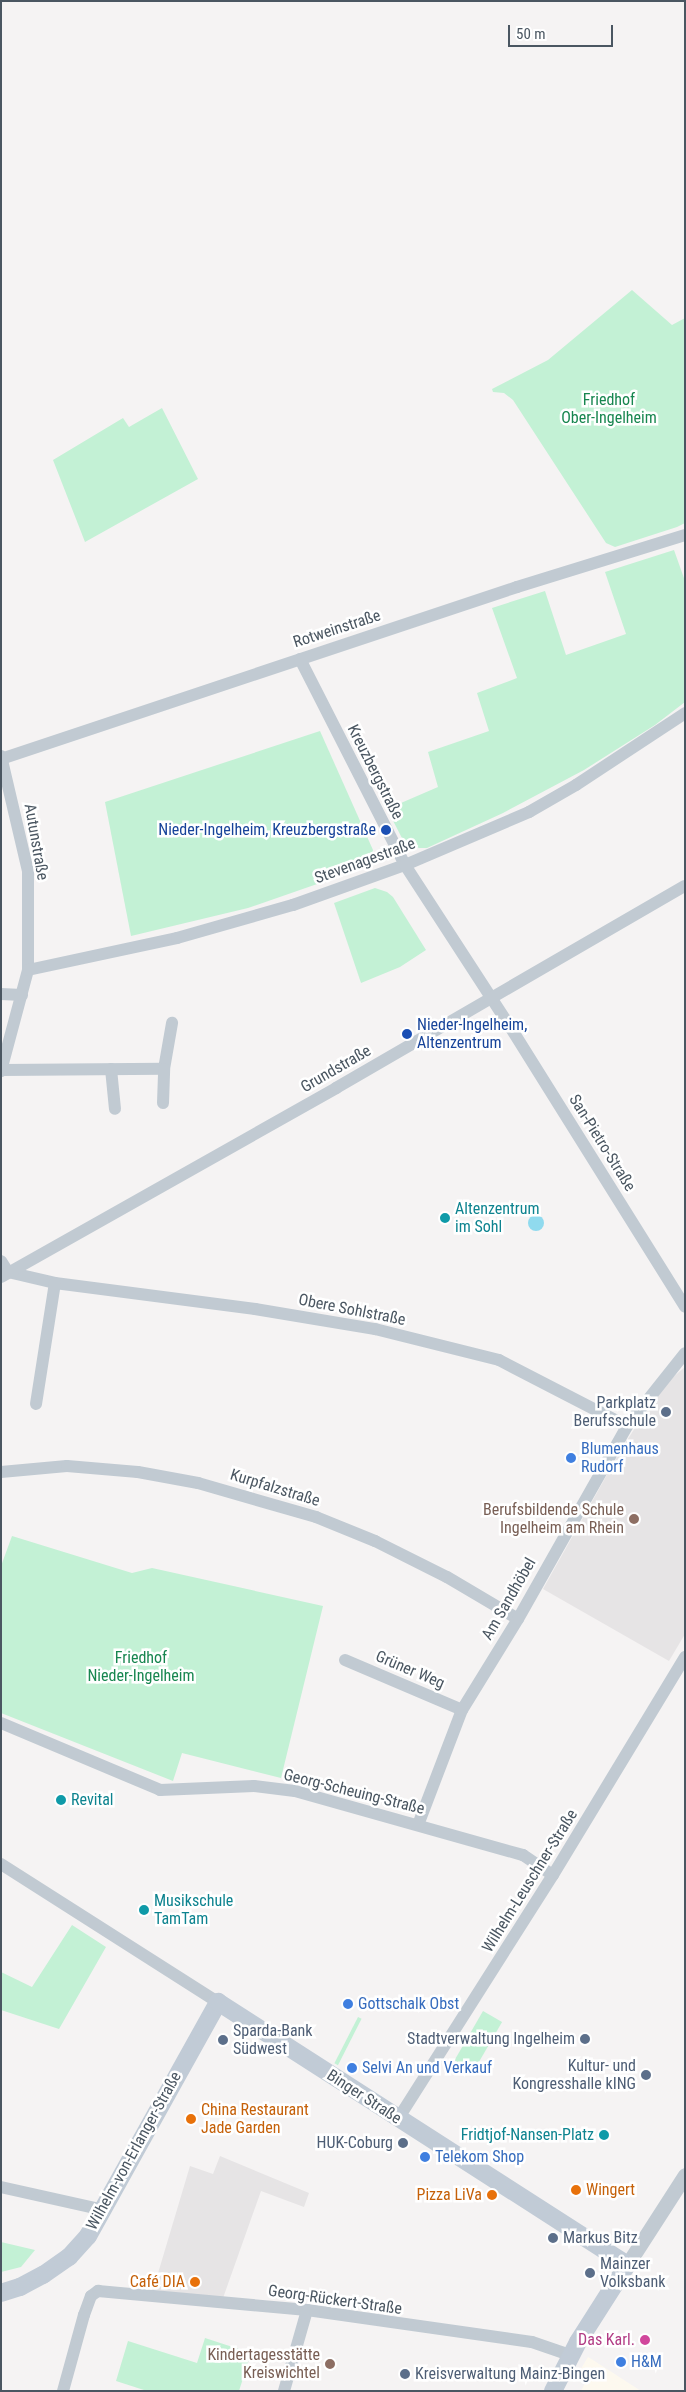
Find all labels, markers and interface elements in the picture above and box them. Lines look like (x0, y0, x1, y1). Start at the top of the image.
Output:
scale bar (511, 15, 616, 47)
text: 50 m (516, 25, 546, 43)
park label: Friedhof Ober-Ingelheim (561, 390, 657, 428)
street label: Rotweinstraße (291, 606, 383, 652)
street label: Kreuzbergstraße (343, 721, 407, 823)
street label: Autunstraße (20, 802, 52, 882)
place label: Nieder-Ingelheim, Kreuzbergstraße (158, 820, 376, 840)
marker: Nieder-Ingelheim, Kreuzbergstraße (380, 824, 392, 836)
street label: Stevenagestraße (312, 834, 418, 888)
place label: Nieder-Ingelheim, Altenzentrum (417, 1015, 527, 1053)
marker: Nieder-Ingelheim, Altenzentrum (401, 1028, 413, 1040)
street label: Grundstraße (297, 1041, 375, 1097)
street label: San-Pietro-Straße (565, 1091, 639, 1195)
place label: Altenzentrum im Sohl (455, 1199, 539, 1237)
marker: Altenzentrum im Sohl (439, 1212, 451, 1224)
street label: Obere Sohlstraße (297, 1290, 407, 1330)
place label: Parkplatz Berufsschule (573, 1393, 656, 1431)
marker: Parkplatz Berufsschule (660, 1406, 672, 1418)
place label: Blumenhaus Rudorf (581, 1439, 659, 1477)
marker: Blumenhaus Rudorf (565, 1452, 577, 1464)
street label: Kurpfalzstraße (228, 1465, 322, 1511)
place label: Berufsbildende Schule Ingelheim am Rhein (483, 1500, 624, 1538)
marker: Berufsbildende Schule Ingelheim am Rhein (628, 1513, 640, 1525)
street label: Am Sandhöbel (478, 1555, 540, 1643)
street label: Grüner Weg (373, 1647, 447, 1693)
park label: Friedhof Nieder-Ingelheim (87, 1648, 195, 1686)
street label: Georg-Scheuing-Straße (282, 1765, 426, 1819)
place label: Revital (71, 1790, 113, 1810)
marker: Revital (55, 1794, 67, 1806)
street label: Wilhelm-Leuschner-Straße (478, 1806, 582, 1956)
place label: Musikschule TamTam (154, 1891, 233, 1929)
marker: Musikschule TamTam (138, 1904, 150, 1916)
place label: Gottschalk Obst (358, 1994, 459, 2014)
marker: Gottschalk Obst (342, 1998, 354, 2010)
place label: Sparda-Bank Südwest (233, 2021, 313, 2059)
place label: Stadtverwaltung Ingelheim (407, 2029, 575, 2049)
marker: Stadtverwaltung Ingelheim (579, 2033, 591, 2045)
marker: Sparda-Bank Südwest (217, 2034, 229, 2046)
place label: Kultur- und Kongresshalle kING (513, 2056, 636, 2094)
place label: Selvi An und Verkauf (362, 2058, 492, 2078)
marker: Selvi An und Verkauf (346, 2062, 358, 2074)
street label: Binger Straße (323, 2066, 405, 2128)
street label: Wilhelm-von-Erlanger-Straße (82, 2068, 186, 2234)
marker: Kultur- und Kongresshalle kING (640, 2069, 652, 2081)
place label: China Restaurant Jade Garden (201, 2100, 309, 2138)
marker: China Restaurant Jade Garden (185, 2113, 197, 2125)
place label: Fridtjof-Nansen-Platz (461, 2125, 594, 2145)
marker: Fridtjof-Nansen-Platz (598, 2129, 610, 2141)
place label: HUK-Coburg (317, 2133, 393, 2153)
marker: HUK-Coburg (397, 2137, 409, 2149)
place label: Telekom Shop (435, 2147, 524, 2167)
marker: Telekom Shop (419, 2151, 431, 2163)
place label: Wingert (586, 2180, 635, 2200)
marker: Wingert (570, 2184, 582, 2196)
place label: Pizza LiVa (417, 2185, 482, 2205)
marker: Pizza LiVa (486, 2189, 498, 2201)
place label: Markus Bitz (563, 2228, 638, 2248)
marker: Markus Bitz (547, 2232, 559, 2244)
place label: Mainzer Volksbank (600, 2254, 665, 2292)
marker: Mainzer Volksbank (584, 2267, 596, 2279)
place label: Café DIA (130, 2272, 185, 2292)
marker: Café DIA (189, 2276, 201, 2288)
street label: Georg-Rückert-Straße (267, 2281, 403, 2319)
place label: Das Karl. (578, 2330, 635, 2350)
marker: Das Karl. (639, 2334, 651, 2346)
place label: Kindertagesstätte Kreiswichtel (207, 2345, 320, 2383)
place label: H&M (631, 2352, 662, 2372)
marker: H&M (615, 2356, 627, 2368)
marker: Kindertagesstätte Kreiswichtel (324, 2358, 336, 2370)
place label: Kreisverwaltung Mainz-Bingen (415, 2364, 605, 2384)
marker: Kreisverwaltung Mainz-Bingen (399, 2368, 411, 2380)

